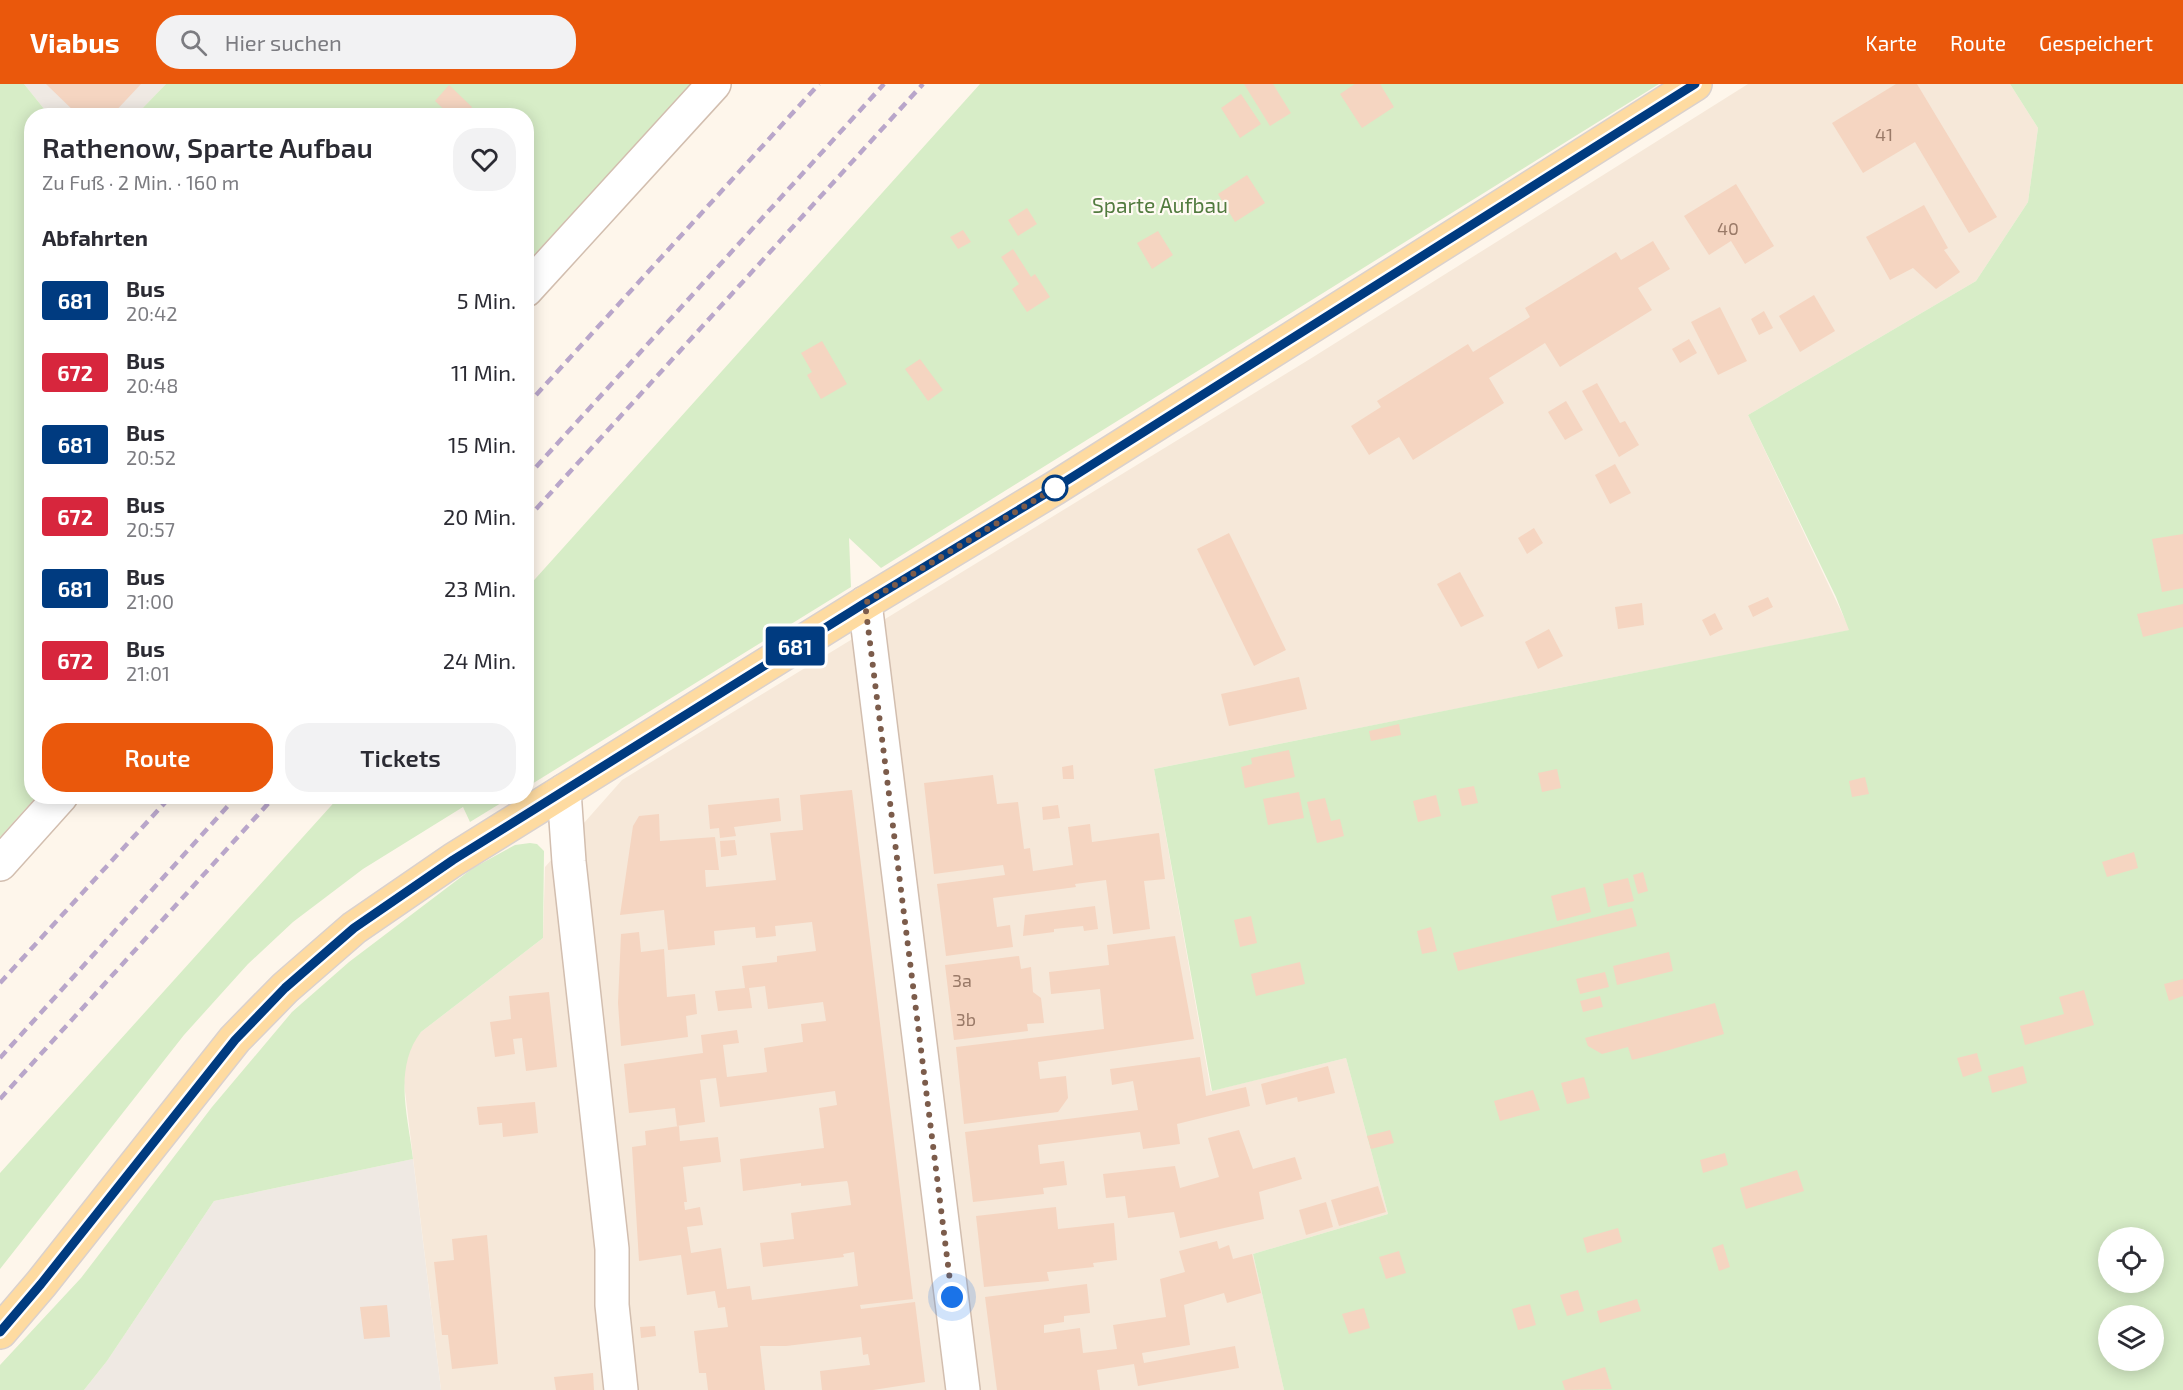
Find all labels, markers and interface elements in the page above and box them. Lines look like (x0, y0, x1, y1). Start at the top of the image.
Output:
search box (156, 15, 576, 69)
text: Viabus (30, 25, 120, 59)
icon: search (177, 26, 210, 59)
text: Hier suchen (225, 29, 342, 55)
text: Karte (1865, 30, 1917, 55)
text: Route (1950, 30, 2006, 55)
text: Gespeichert (2039, 30, 2153, 55)
house number: 41 (1875, 123, 1893, 145)
button: heart (453, 128, 516, 191)
text: Rathenow, Sparte Aufbau (42, 130, 373, 164)
text: Zu Fuß · 2 Min. · 160 m (42, 170, 239, 194)
park label: Sparte Aufbau (1092, 192, 1228, 217)
house number: 40 (1717, 217, 1739, 239)
text: Abfahrten (42, 224, 148, 250)
text: Bus (126, 275, 165, 301)
text: 5 Min. (457, 287, 516, 313)
text: 681 (58, 288, 92, 313)
text: 20:42 (126, 301, 178, 325)
text: Bus (126, 347, 165, 373)
text: 11 Min. (451, 359, 516, 385)
text: 672 (57, 360, 93, 385)
text: 20:48 (126, 373, 178, 397)
text: Bus (126, 419, 165, 445)
text: 15 Min. (448, 431, 516, 457)
text: 681 (58, 432, 92, 457)
text: 20:52 (126, 445, 176, 469)
unlabelled marker (1042, 475, 1068, 501)
text: Bus (126, 491, 165, 517)
text: 20 Min. (443, 503, 516, 529)
text: 672 (57, 504, 93, 529)
text: 20:57 (126, 517, 175, 541)
text: Bus (126, 563, 165, 589)
text: 23 Min. (444, 575, 516, 601)
text: 681 (58, 576, 92, 601)
text: 21:00 (126, 589, 174, 613)
line badge: 681 (760, 626, 830, 666)
text: 681 (778, 634, 812, 659)
text: Bus (126, 635, 165, 661)
text: 24 Min. (443, 647, 516, 673)
text: 672 (57, 648, 93, 673)
text: 21:01 (126, 661, 170, 685)
button: Route (42, 723, 273, 792)
button: Tickets (285, 723, 516, 792)
house number: 3a (952, 969, 972, 991)
house number: 3b (956, 1008, 976, 1030)
map controls (2098, 1227, 2164, 1371)
button: locate (2098, 1227, 2164, 1293)
your location (937, 1282, 967, 1312)
button: layers (2098, 1305, 2164, 1371)

